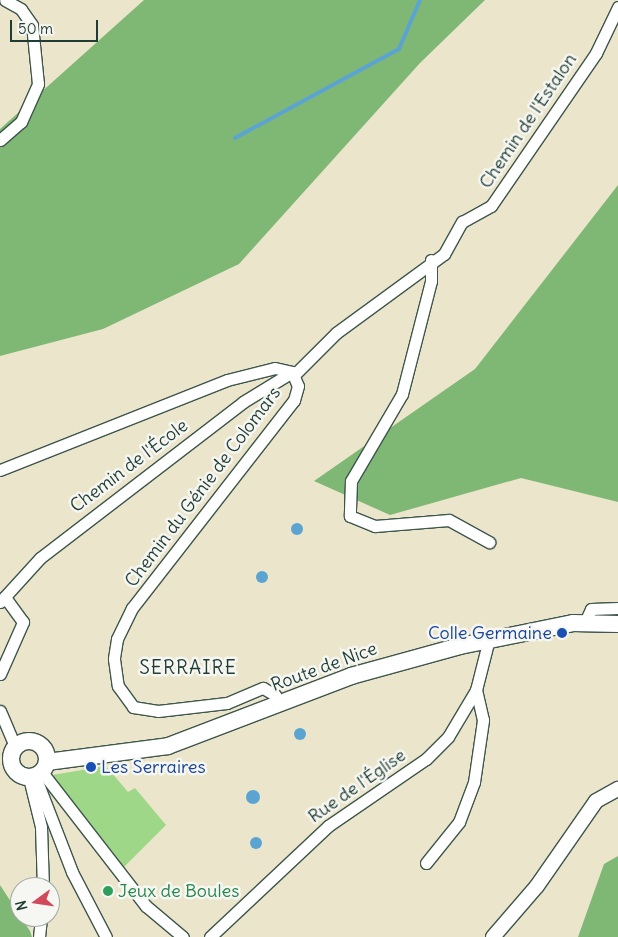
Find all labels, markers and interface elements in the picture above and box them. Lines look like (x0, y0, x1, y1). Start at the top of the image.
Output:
scale bar (12, 10, 100, 42)
text: 50 m (18, 19, 53, 38)
street label: Chemin de l'Estalon (475, 49, 581, 193)
street label: Chemin du Génie de Colomars (121, 383, 285, 591)
street label: Chemin de l'École (66, 415, 192, 517)
place label: Colle Germaine (428, 622, 552, 644)
marker: Colle Germaine (556, 627, 568, 639)
street label: Route de Nice (268, 638, 380, 696)
district label: SERRAIRE (138, 657, 238, 679)
street label: Rue de l'Église (304, 744, 410, 828)
place label: Les Serraires (101, 756, 206, 778)
marker: Les Serraires (85, 761, 97, 773)
north arrow (10, 877, 60, 927)
place label: Jeux de Boules (118, 880, 239, 902)
marker: Jeux de Boules (102, 885, 114, 897)
text: N (12, 899, 31, 912)

